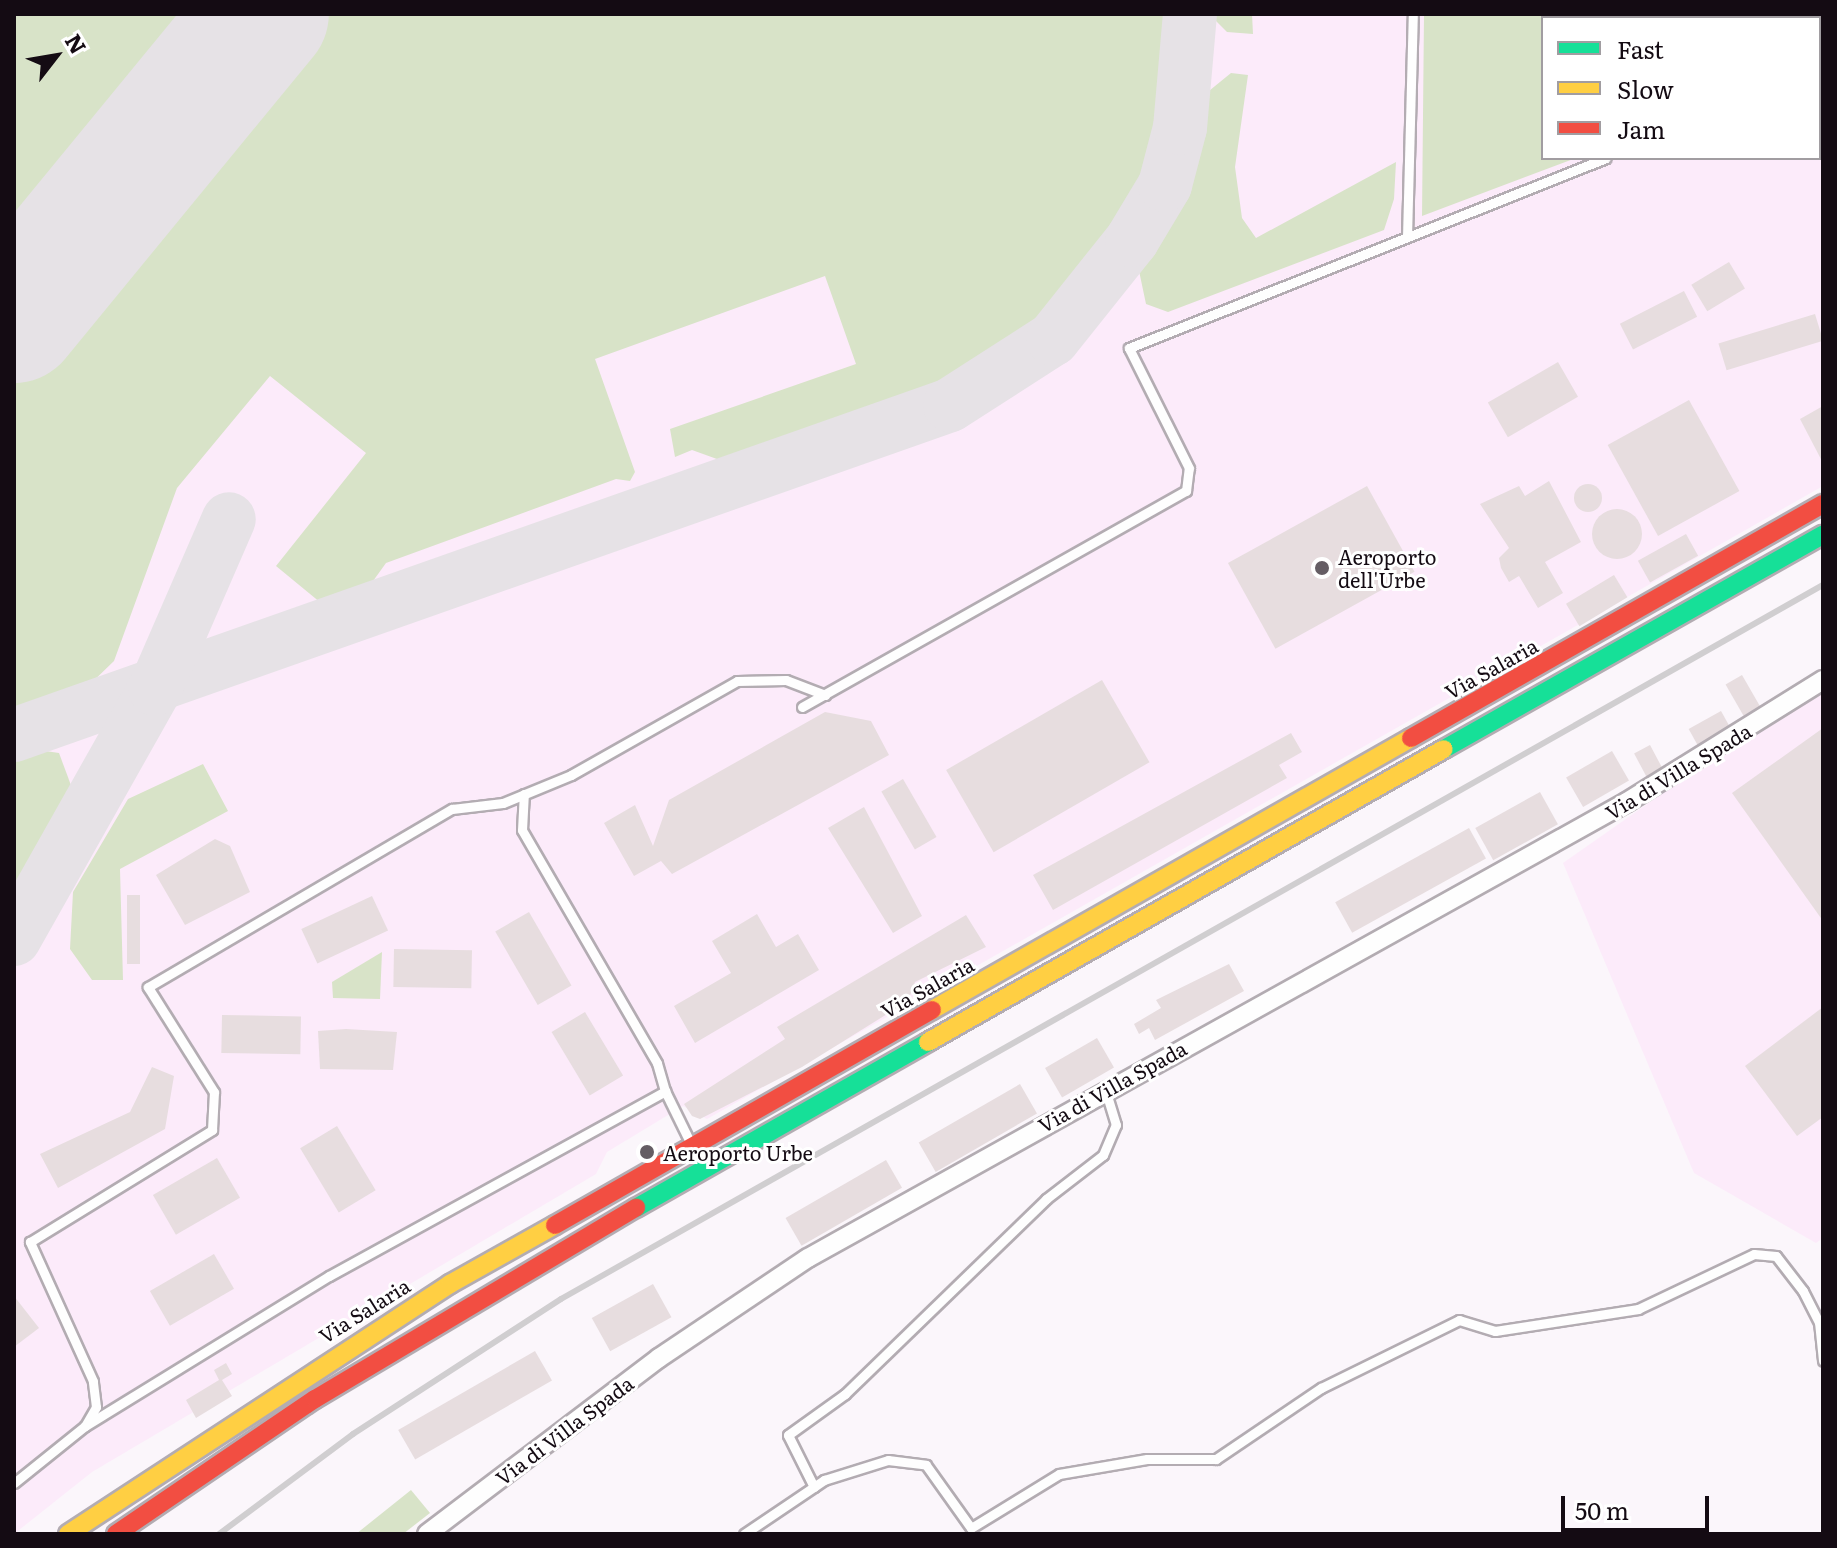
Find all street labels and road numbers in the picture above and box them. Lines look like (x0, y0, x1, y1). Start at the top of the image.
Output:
street label: Via Salaria (1440, 633, 1542, 703)
street label: Via di Villa Spada (1601, 718, 1755, 824)
street label: Via Salaria (876, 952, 978, 1022)
street label: Via di Villa Spada (1034, 1035, 1190, 1137)
street label: Via Salaria (314, 1273, 414, 1347)
street label: Via di Villa Spada (490, 1370, 638, 1490)

